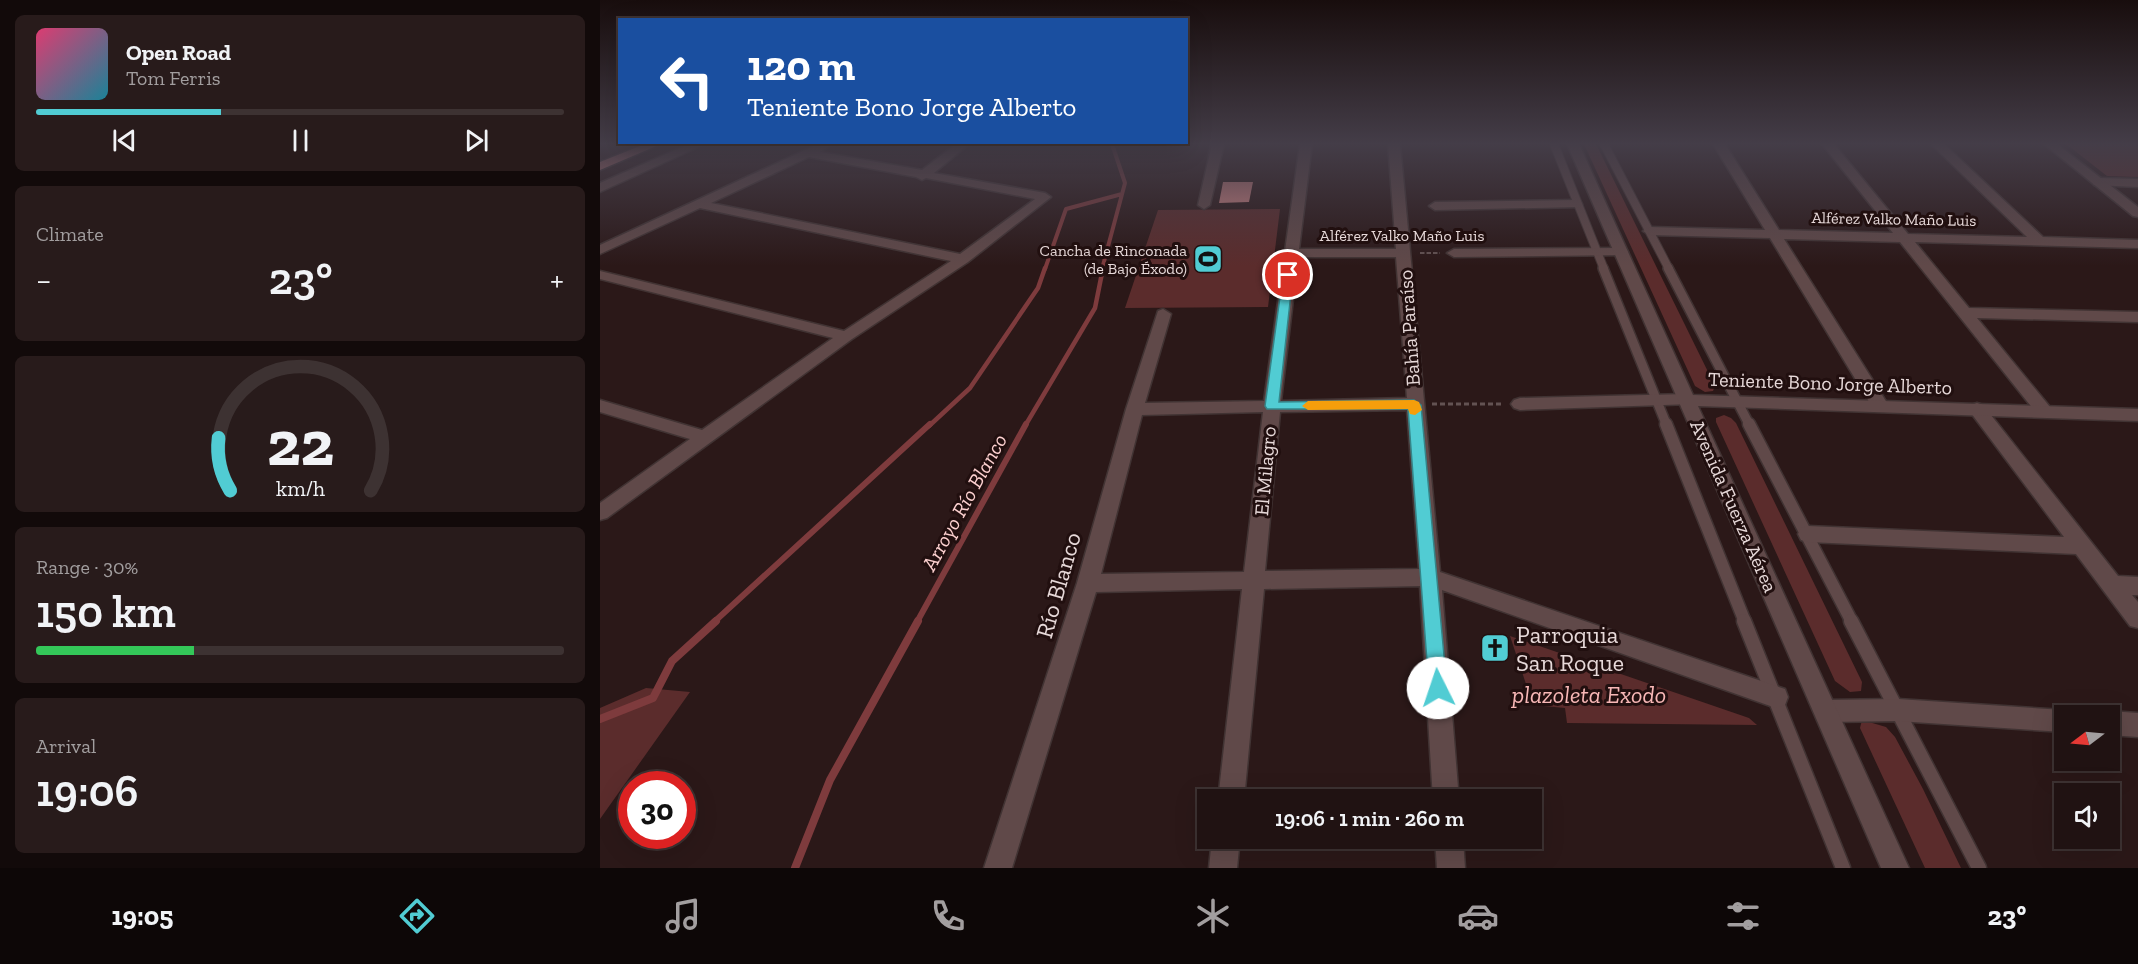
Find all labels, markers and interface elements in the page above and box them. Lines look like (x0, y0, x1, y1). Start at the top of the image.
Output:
text: Open Road (126, 39, 231, 66)
text: 120 m (747, 40, 855, 91)
icon: left (648, 42, 726, 120)
text: Tom Ferris (126, 66, 221, 90)
text: Teniente Bono Jorge Alberto (747, 91, 1076, 123)
icon: previous (108, 124, 141, 157)
icon: pause (284, 124, 317, 157)
icon: next (460, 124, 493, 157)
street label: Alférez Valko Maño Luis (1811, 208, 1977, 230)
text: Climate (36, 222, 104, 246)
street label: Alférez Valko Maño Luis (1320, 226, 1484, 245)
place label: Cancha de Rinconada (de Bajo Éxodo) (1040, 241, 1187, 278)
sports icon: Cancha de Rinconada (de Bajo Éxodo) (1192, 243, 1224, 275)
pin (1262, 249, 1313, 300)
text: 23° (269, 252, 333, 306)
icon: arrive (1271, 258, 1304, 291)
text: − (36, 260, 51, 299)
text: + (550, 260, 564, 299)
street label: Bahía Paraíso (1393, 269, 1425, 387)
street label: Teniente Bono Jorge Alberto (1708, 367, 1952, 399)
text: 22 (266, 406, 334, 481)
street label: Avenida Fuerza Aérea (1685, 416, 1783, 596)
street label: El Milagro (1249, 425, 1281, 517)
water label: Arroyo Río Blanco (916, 429, 1012, 576)
text: km/h (276, 476, 324, 501)
street label: Río Blanco (1029, 529, 1087, 641)
text: Range · 30% (36, 555, 138, 579)
text: 150 km (36, 585, 176, 639)
place label: Parroquia San Roque (1516, 620, 1624, 677)
church icon: Parroquia San Roque (1479, 632, 1511, 664)
position arrow (1406, 656, 1470, 720)
park label: plazoleta Exodo (1511, 680, 1666, 709)
north arrow (2054, 705, 2120, 771)
map controls (2054, 705, 2120, 849)
text: Arrival (36, 734, 96, 758)
text: 19:06 (36, 764, 139, 818)
speed limit sign: 30 (618, 771, 696, 849)
button: sound (2054, 783, 2120, 849)
text: 19:06 · 1 min · 260 m (1275, 805, 1464, 832)
icon: directions (396, 895, 438, 937)
icon: music (662, 895, 704, 937)
icon: phone (927, 895, 969, 937)
icon: climate (1192, 895, 1234, 937)
icon: car (1457, 895, 1499, 937)
icon: filters (1722, 895, 1764, 937)
text: 19:05 (112, 900, 173, 932)
text: 23° (1988, 900, 2026, 932)

